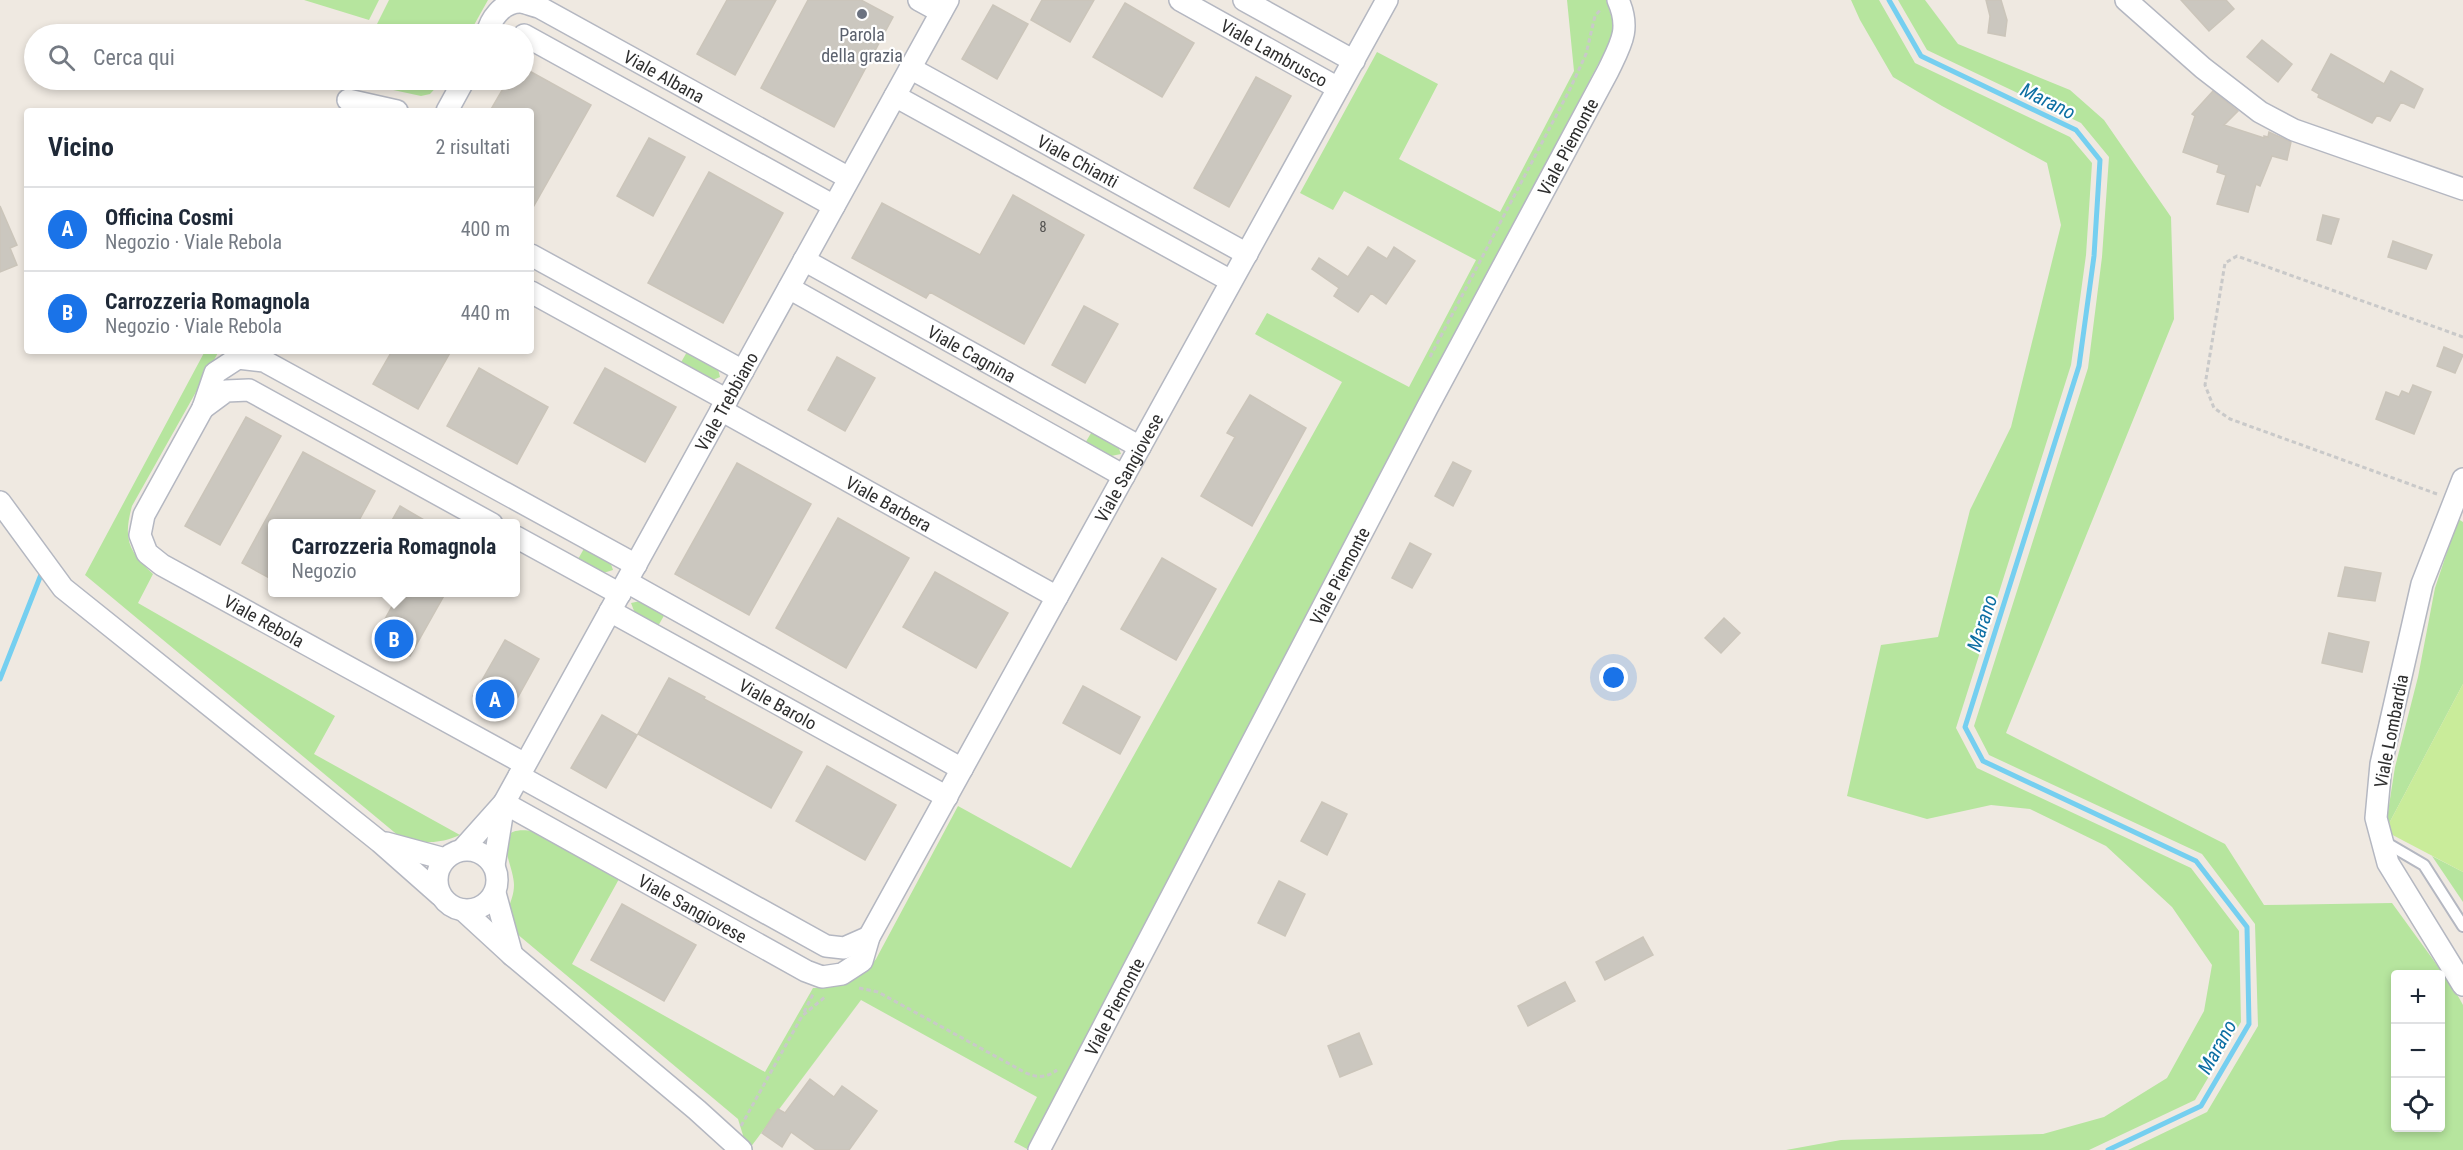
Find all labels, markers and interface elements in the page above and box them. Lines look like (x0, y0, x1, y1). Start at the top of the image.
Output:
marker: Parola della grazia (855, 7, 869, 21)
street label: Viale Lambrusco (1217, 14, 1331, 91)
search box (24, 24, 534, 90)
place label: Parola della grazia (821, 24, 903, 66)
icon: search (45, 41, 78, 74)
text: Cerca qui (93, 45, 175, 70)
street label: Viale Albana (620, 45, 708, 107)
water label: Marano (2017, 78, 2079, 124)
street label: Viale Piemonte (1533, 94, 1602, 199)
street label: Viale Chianti (1034, 130, 1122, 192)
text: Vicino (48, 132, 114, 162)
text: 2 risultati (435, 135, 510, 159)
text: Officina Cosmi (105, 205, 234, 230)
text: A (62, 217, 73, 241)
text: 400 m (461, 217, 510, 241)
house number: 8 (1039, 218, 1047, 236)
text: Negozio · Viale Rebola (105, 230, 282, 254)
text: Carrozzeria Romagnola (105, 289, 310, 314)
text: B (62, 301, 73, 325)
text: 440 m (461, 301, 510, 325)
text: Negozio · Viale Rebola (105, 314, 282, 338)
street label: Viale Cagnina (924, 320, 1019, 386)
street label: Viale Trebbiano (690, 348, 762, 455)
street label: Viale Sangiovese (1090, 410, 1167, 526)
street label: Viale Barbera (842, 471, 935, 536)
popup (268, 519, 520, 597)
street label: Viale Piemonte (1305, 523, 1373, 628)
text: Carrozzeria Romagnola (292, 534, 496, 559)
text: Negozio (292, 559, 356, 583)
street label: Viale Rebola (220, 590, 308, 652)
water label: Marano (1962, 592, 2002, 654)
pin: B (374, 616, 414, 662)
your location (1599, 663, 1628, 692)
street label: Viale Lombardia (2370, 672, 2412, 790)
street label: Viale Barolo (736, 674, 821, 734)
pin: A (476, 676, 514, 722)
street label: Viale Sangiovese (635, 869, 751, 947)
street label: Viale Piemonte (1080, 954, 1148, 1059)
map controls (2391, 970, 2445, 1132)
button: + (2391, 970, 2445, 1024)
water label: Marano (2192, 1016, 2242, 1078)
button: − (2391, 1024, 2445, 1078)
button: locate (2391, 1078, 2445, 1132)

